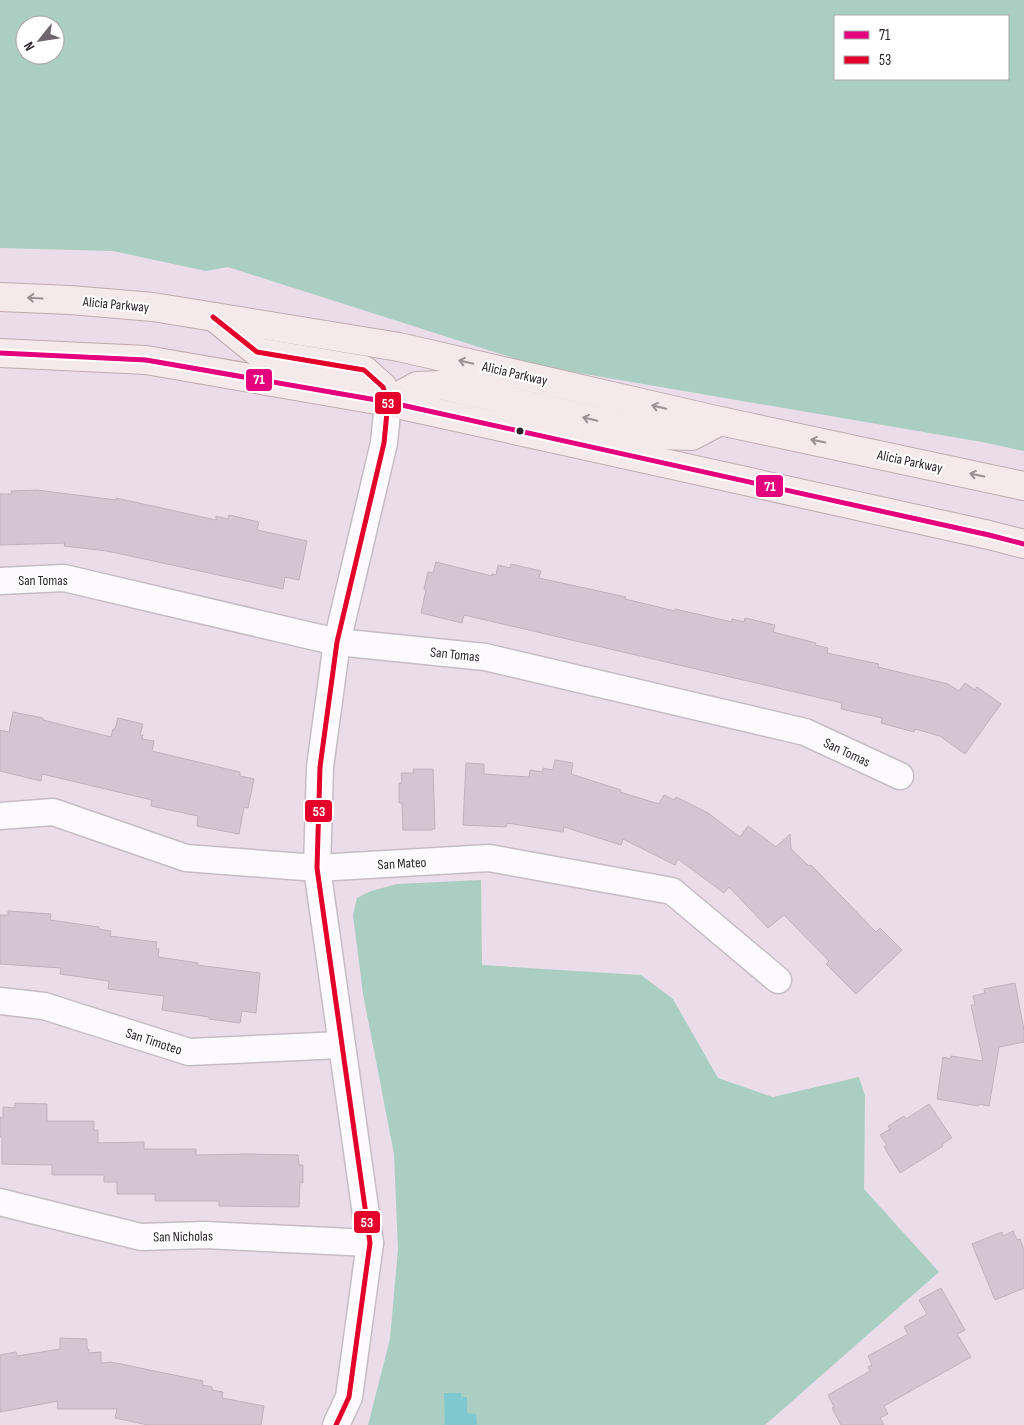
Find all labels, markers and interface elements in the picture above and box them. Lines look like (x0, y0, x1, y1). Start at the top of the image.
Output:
north arrow (15, 15, 65, 65)
legend (834, 15, 1009, 80)
text: 71 (879, 26, 891, 45)
text: N (20, 39, 38, 54)
text: 53 (879, 51, 891, 70)
street label: Alicia Parkway (81, 293, 150, 316)
one-way arrow (27, 294, 43, 303)
one-way arrow (459, 357, 475, 366)
street label: Alicia Parkway (480, 358, 550, 389)
line badge: 71 (245, 368, 273, 392)
text: 71 (253, 371, 265, 388)
line badge: 53 (374, 391, 402, 415)
text: 53 (382, 395, 394, 412)
one-way arrow (651, 402, 667, 411)
one-way arrow (582, 414, 598, 423)
unlabelled marker (515, 426, 525, 436)
one-way arrow (810, 436, 826, 445)
street label: Alicia Parkway (875, 446, 945, 477)
one-way arrow (969, 470, 985, 479)
line badge: 71 (755, 474, 784, 498)
text: 71 (764, 478, 776, 495)
street label: San Tomas (18, 572, 68, 589)
street label: San Tomas (429, 643, 480, 666)
street label: San Tomas (821, 734, 873, 771)
line badge: 53 (304, 799, 333, 823)
text: 53 (313, 803, 325, 820)
street label: San Mateo (377, 854, 427, 873)
street label: San Timoteo (123, 1024, 184, 1059)
line badge: 53 (353, 1210, 381, 1234)
text: 53 (361, 1214, 373, 1231)
street label: San Nicholas (153, 1227, 213, 1246)

